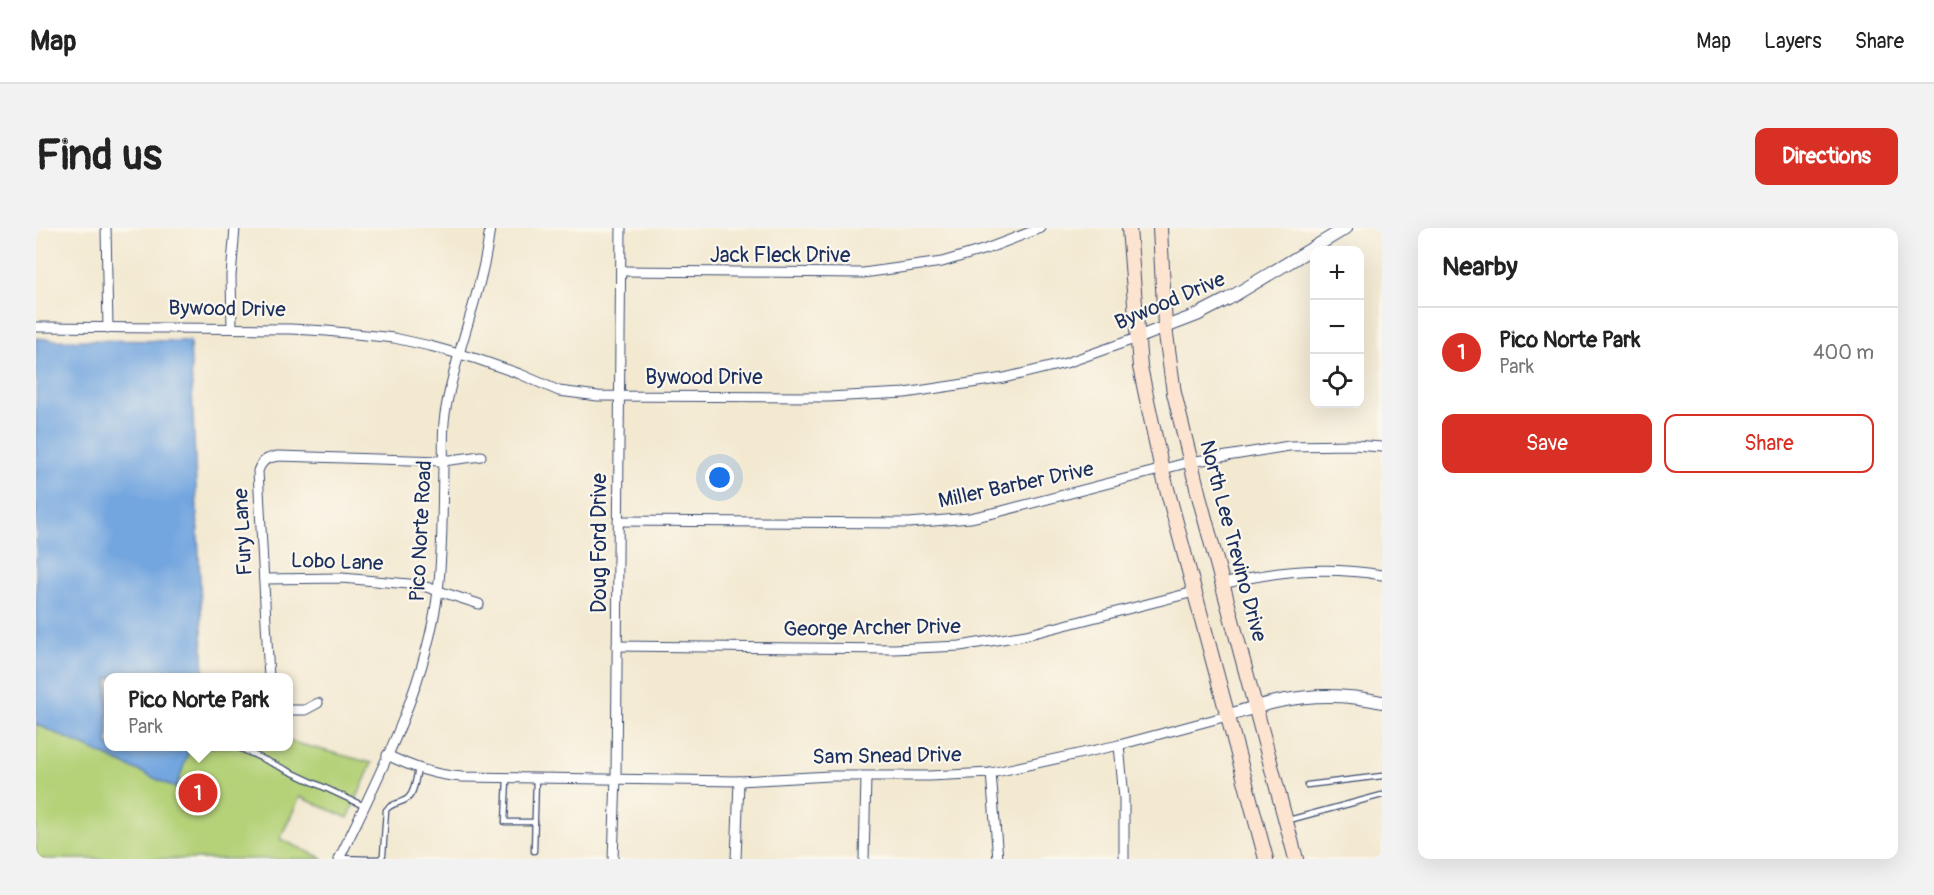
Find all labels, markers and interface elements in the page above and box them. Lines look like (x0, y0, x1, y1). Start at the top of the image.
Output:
text: Map (30, 24, 76, 59)
text: Map (1696, 28, 1731, 55)
text: Layers (1764, 28, 1822, 55)
text: Share (1855, 28, 1904, 55)
button: Directions (1755, 128, 1898, 185)
text: Find us (36, 130, 162, 182)
street label: Jack Fleck Drive (710, 242, 851, 269)
map controls (1310, 246, 1364, 408)
button: + (1310, 246, 1364, 300)
text: Nearby (1442, 251, 1518, 283)
street label: Bywood Drive (1111, 265, 1230, 336)
street label: Bywood Drive (168, 294, 287, 324)
button: − (1310, 300, 1364, 354)
text: Pico Norte Park (1499, 326, 1640, 354)
text: 1 (1458, 340, 1465, 365)
text: 400 m (1813, 340, 1874, 365)
button: locate (1310, 354, 1364, 408)
text: Park (1499, 354, 1534, 379)
street label: Bywood Drive (645, 364, 763, 391)
button: Save (1442, 414, 1652, 473)
button: Share (1664, 414, 1874, 473)
street label: North Lee Trevino Drive (1193, 437, 1273, 645)
street label: Miller Barber Drive (936, 455, 1097, 515)
street label: Pico Norte Road (404, 460, 438, 602)
your location (705, 463, 734, 492)
street label: Doug Ford Drive (586, 472, 613, 613)
street label: Fury Lane (227, 487, 259, 576)
street label: Lobo Lane (290, 547, 384, 577)
street label: George Archer Drive (783, 613, 962, 643)
popup (104, 673, 293, 751)
text: Pico Norte Park (128, 686, 269, 714)
text: Park (128, 714, 163, 739)
street label: Sam Snead Drive (812, 741, 962, 771)
pin: 1 (178, 770, 218, 816)

